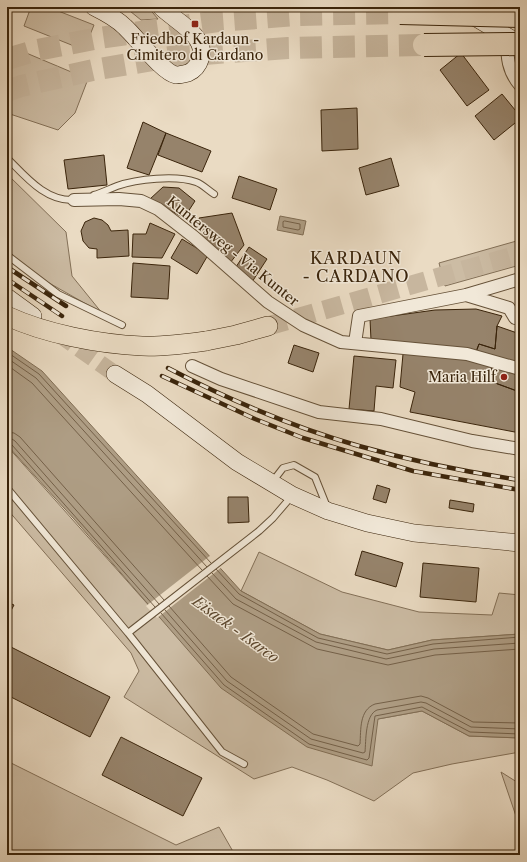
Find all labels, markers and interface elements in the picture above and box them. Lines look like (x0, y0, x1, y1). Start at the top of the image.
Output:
marker: Friedhof Kardaun - Cimitero di Cardano (190, 19, 200, 29)
place label: Friedhof Kardaun - Cimitero di Cardano (127, 30, 263, 64)
street label: Kuntersweg - Via Kunter (163, 192, 303, 310)
district label: KARDAUN - CARDANO (302, 248, 410, 286)
place label: Maria Hilf (428, 368, 498, 386)
marker: Maria Hilf (499, 372, 509, 382)
water label: Eisack - Isarco (188, 591, 283, 667)

